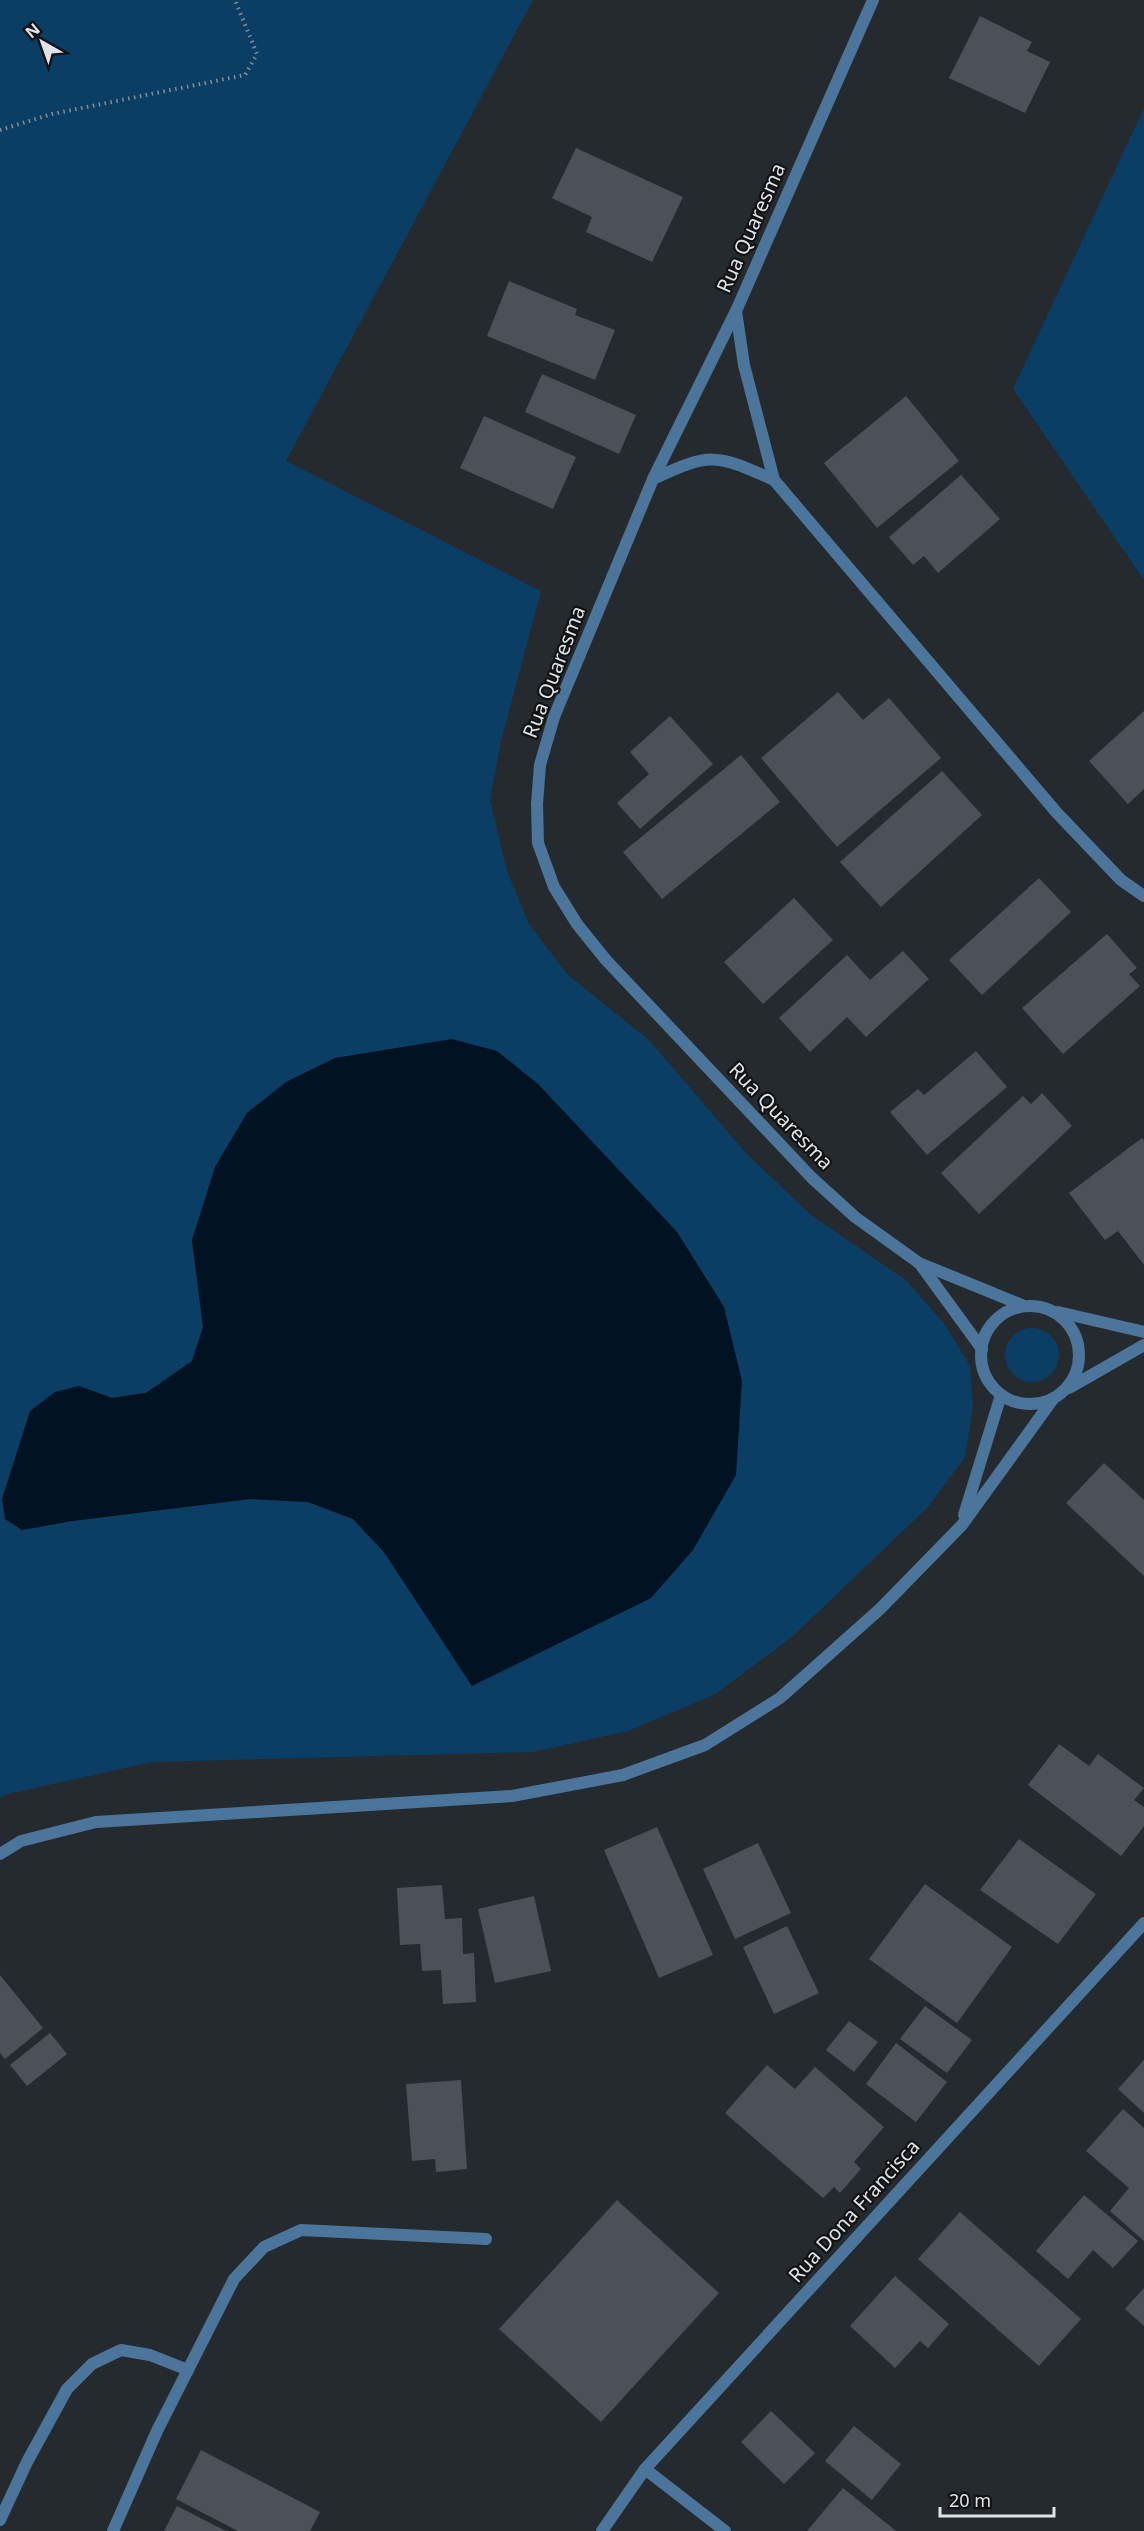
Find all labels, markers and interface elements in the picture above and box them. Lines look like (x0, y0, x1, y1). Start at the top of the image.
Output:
north arrow (12, 12, 72, 72)
text: N (20, 18, 44, 43)
street label: Rua Quaresma (710, 159, 791, 297)
street label: Rua Quaresma (516, 602, 591, 742)
street label: Rua Quaresma (723, 1056, 839, 1175)
street label: Rua Dona Francisca (782, 2133, 925, 2288)
scale bar (940, 2480, 1054, 2518)
text: 20 m (949, 2488, 991, 2512)

